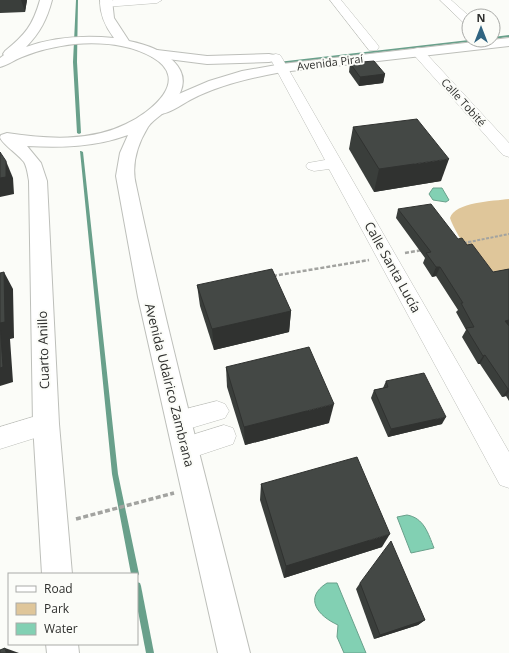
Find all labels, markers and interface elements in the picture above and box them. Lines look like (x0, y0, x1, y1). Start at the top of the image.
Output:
north arrow (461, 8, 501, 48)
text: N (477, 10, 485, 25)
street label: Avenida Piraí (296, 50, 364, 74)
street label: Calle Tobité (438, 75, 490, 129)
street label: Calle Santa Lucía (360, 218, 426, 316)
street label: Avenida Udalrico Zambrana (141, 301, 199, 469)
street label: Cuarto Anillo (33, 310, 53, 389)
legend (8, 573, 138, 645)
text: Road (44, 580, 73, 597)
text: Park (44, 600, 70, 617)
text: Water (44, 620, 78, 637)

